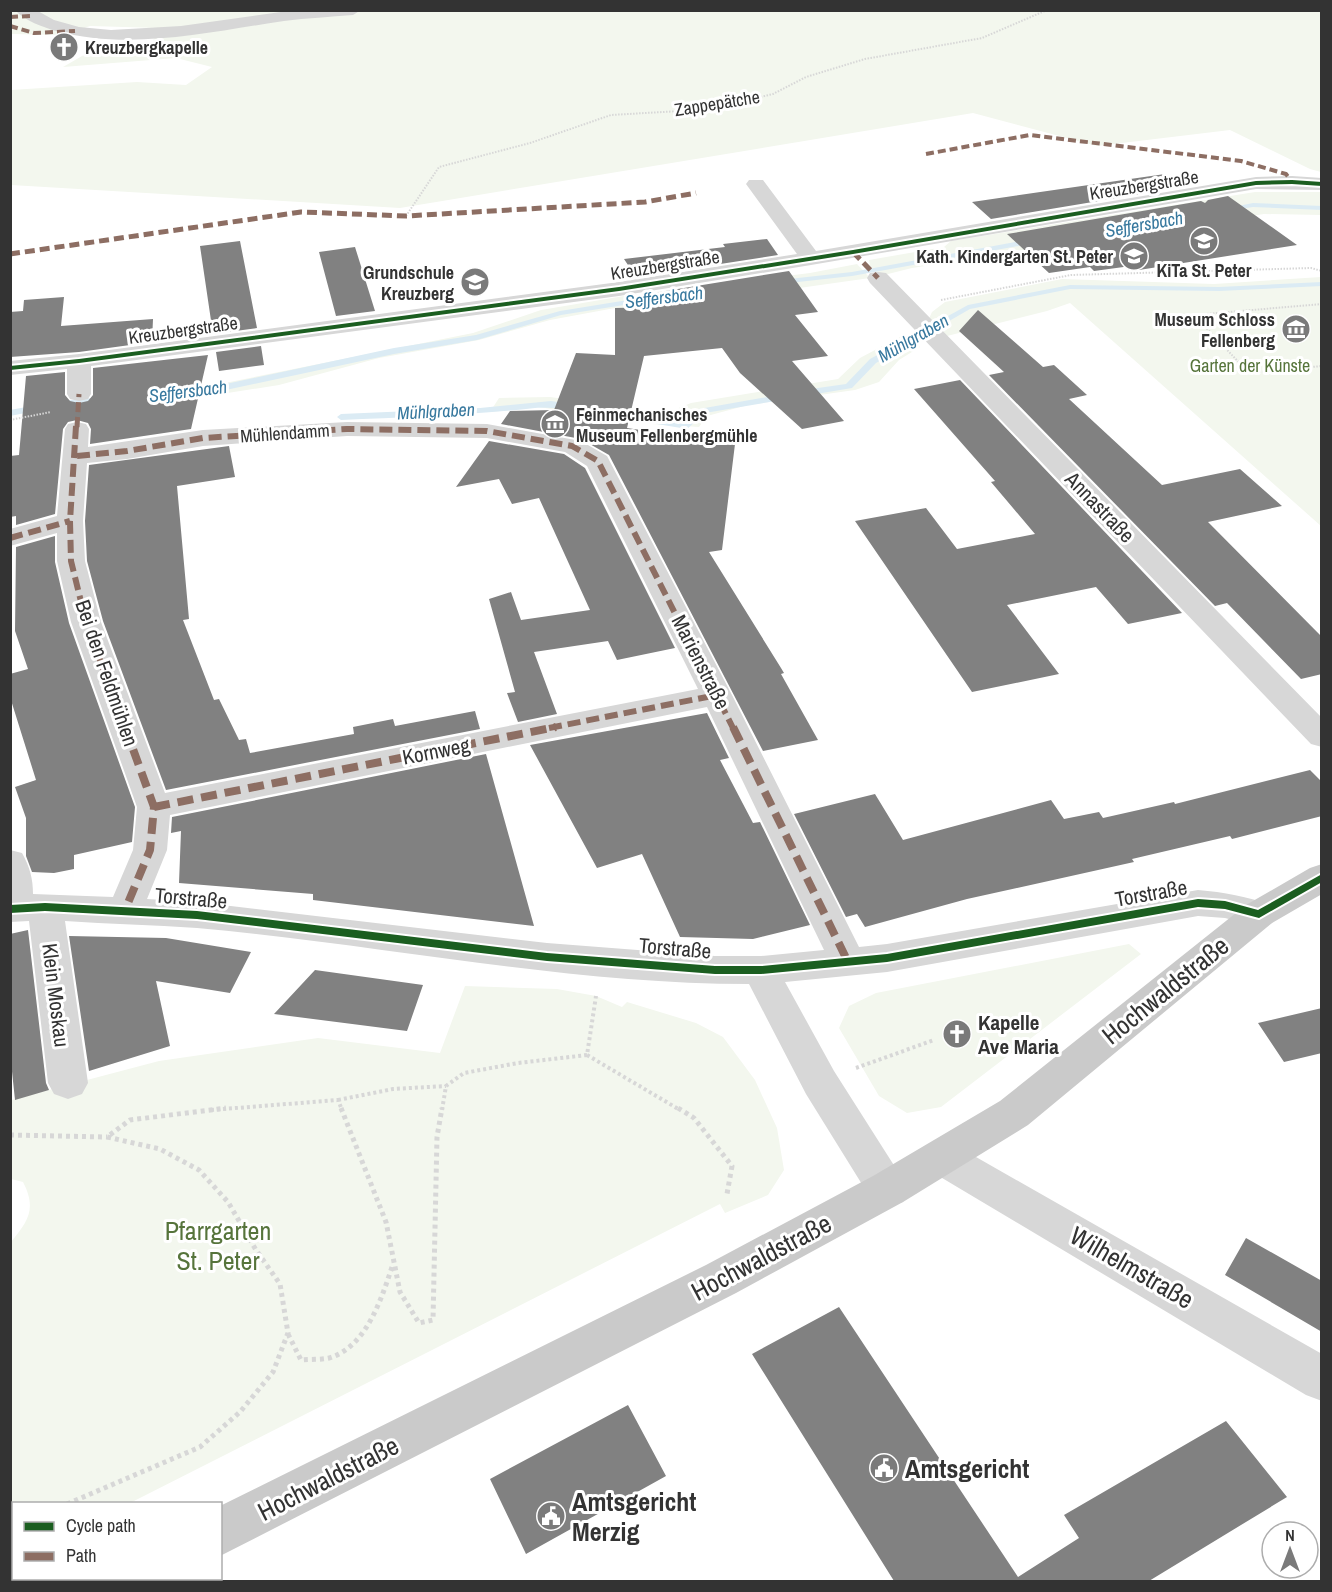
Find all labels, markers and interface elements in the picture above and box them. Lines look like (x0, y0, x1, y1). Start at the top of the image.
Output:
church icon: Kreuzbergkapelle (48, 31, 80, 63)
place label: Kreuzbergkapelle (85, 35, 208, 60)
street label: Zappepätche (672, 84, 762, 122)
street label: Kreuzbergstraße (1088, 164, 1200, 206)
water label: Seffersbach (1103, 205, 1185, 243)
school or university icon: KiTa St. Peter (1188, 225, 1220, 257)
school or university icon: Kath. Kindergarten St. Peter (1118, 240, 1150, 272)
street label: Kreuzbergstraße (609, 244, 721, 286)
place label: Kath. Kindergarten St. Peter (916, 244, 1113, 269)
place label: KiTa St. Peter (1157, 258, 1252, 283)
place label: Grundschule Kreuzberg (363, 260, 454, 306)
school or university icon: Grundschule Kreuzberg (459, 266, 491, 298)
water label: Seffersbach (624, 280, 704, 314)
place label: Museum Schloss Fellenberg (1154, 307, 1275, 353)
water label: Mühlgraben (873, 308, 953, 368)
street label: Kreuzbergstraße (127, 310, 239, 350)
museum icon: Museum Schloss Fellenberg (1280, 313, 1312, 345)
park label: Garten der Künste (1190, 353, 1310, 378)
water label: Seffersbach (148, 374, 228, 408)
water label: Mühlgraben (396, 396, 476, 426)
place label: Feinmechanisches Museum Fellenbergmühle (576, 402, 757, 448)
museum icon: Feinmechanisches Museum Fellenbergmühle (539, 408, 571, 440)
street label: Mühlendamm (240, 417, 330, 449)
street label: Annastraße (1058, 464, 1141, 549)
street label: Bei den Feldmühlen (68, 596, 146, 750)
street label: Marienstraße (665, 610, 737, 714)
street label: Kornweg (400, 730, 473, 772)
street label: Torstraße (1113, 872, 1189, 914)
street label: Torstraße (154, 880, 228, 916)
street label: Hochwaldstraße (1094, 928, 1236, 1052)
street label: Torstraße (638, 930, 712, 966)
street label: Klein Moskau (35, 941, 77, 1049)
place label: Kapelle Ave Maria (978, 1008, 1059, 1061)
church icon: Kapelle Ave Maria (941, 1018, 973, 1050)
street label: Hochwaldstraße (685, 1205, 837, 1309)
park label: Pfarrgarten St. Peter (165, 1213, 271, 1278)
street label: Wilhelmstraße (1064, 1217, 1200, 1317)
street label: Hochwaldstraße (251, 1427, 405, 1529)
place label: Amtsgericht (905, 1451, 1029, 1486)
public building icon: Amtsgericht (868, 1452, 900, 1484)
place label: Amtsgericht Merzig (572, 1484, 696, 1549)
public building icon: Amtsgericht Merzig (535, 1500, 567, 1532)
legend (12, 1502, 222, 1580)
text: Cycle path (66, 1513, 136, 1538)
north arrow (1260, 1520, 1320, 1580)
text: N (1285, 1524, 1295, 1546)
text: Path (66, 1543, 96, 1568)

